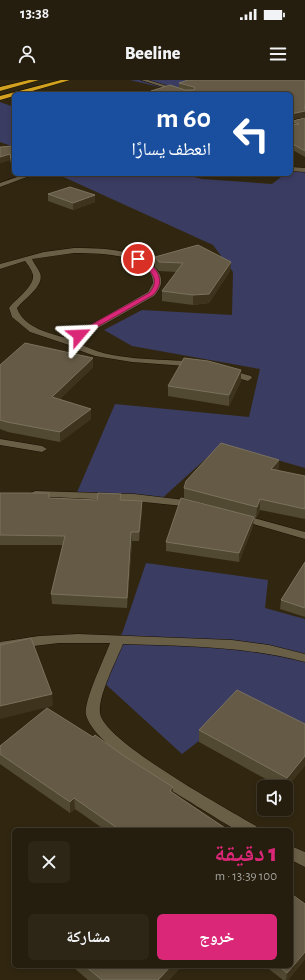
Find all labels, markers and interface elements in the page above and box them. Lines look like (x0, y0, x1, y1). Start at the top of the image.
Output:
text: 13:38 (20, 6, 49, 21)
icon: person (16, 43, 38, 65)
icon: menu (267, 43, 289, 65)
text: Beeline (125, 45, 180, 63)
text: 60 m (156, 105, 211, 133)
icon: left (225, 108, 277, 160)
text: انعطف يسارًا (131, 141, 211, 159)
pin (121, 242, 155, 276)
icon: arrive (127, 248, 149, 270)
position arrow (58, 314, 100, 356)
map controls (257, 780, 293, 816)
button: sound (257, 780, 293, 816)
button: close (28, 841, 70, 883)
text: 1 دقيقة (214, 842, 277, 866)
text: 100 m · 13:39 (215, 870, 277, 883)
button: مشاركة (28, 914, 149, 960)
button: خروج (157, 914, 277, 960)

